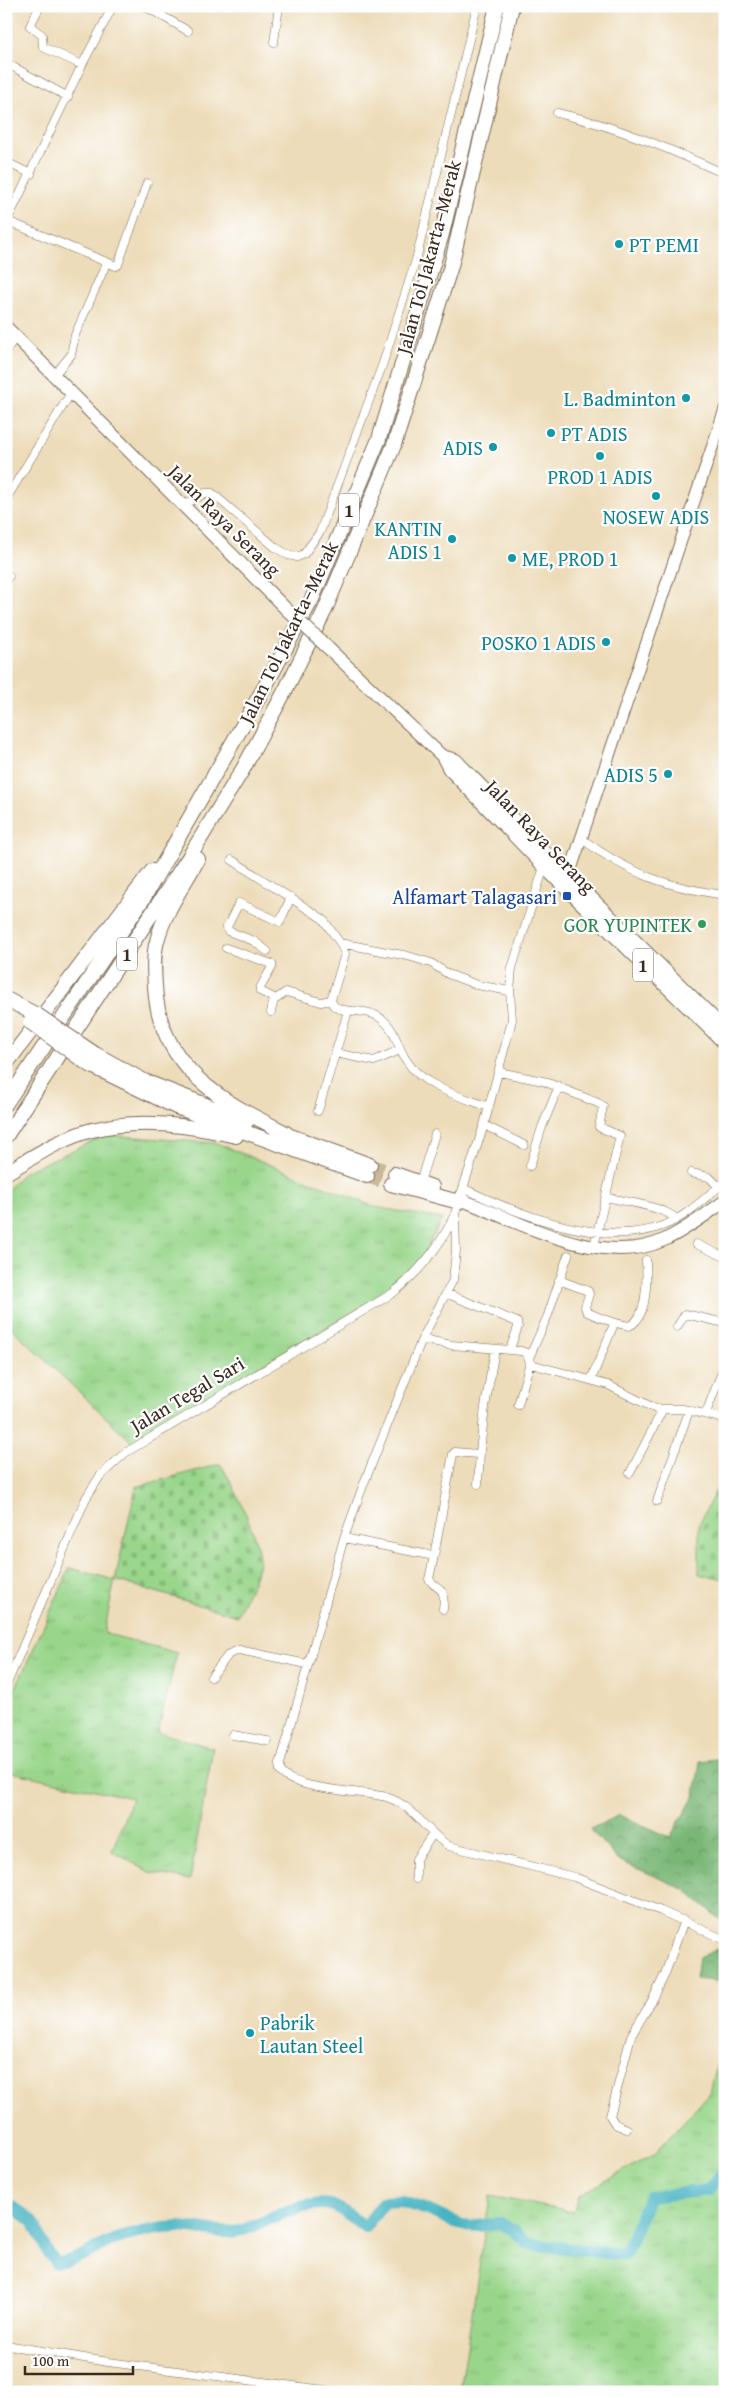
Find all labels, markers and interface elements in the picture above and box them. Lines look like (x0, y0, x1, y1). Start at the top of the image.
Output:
street label: Jalan Tol Jakarta–Merak (387, 156, 468, 360)
place label: PT PEMI (629, 230, 699, 259)
marker: PT PEMI (613, 238, 625, 250)
place label: L. Badminton (564, 384, 676, 413)
marker: L. Badminton (680, 392, 692, 404)
place label: PT ADIS (561, 419, 628, 448)
marker: PT ADIS (545, 427, 557, 439)
place label: ADIS (443, 433, 483, 462)
marker: ADIS (487, 441, 499, 453)
marker: PROD 1 ADIS (594, 450, 606, 462)
street label: Jalan Raya Serang (160, 455, 288, 583)
place label: PROD 1 ADIS (547, 462, 653, 491)
marker: NOSEW ADIS (650, 490, 662, 502)
road number: 1 (339, 494, 359, 526)
place label: NOSEW ADIS (603, 502, 709, 531)
place label: KANTIN ADIS 1 (375, 514, 442, 566)
marker: KANTIN ADIS 1 (446, 533, 458, 545)
street label: Jalan Tol Jakarta–Merak (230, 535, 345, 731)
place label: ME, PROD 1 (522, 544, 618, 573)
marker: ME, PROD 1 (506, 552, 518, 564)
place label: POSKO 1 ADIS (481, 628, 596, 657)
marker: POSKO 1 ADIS (600, 636, 612, 648)
place label: ADIS 5 (604, 760, 658, 789)
marker: ADIS 5 (662, 768, 674, 780)
street label: Jalan Raya Serang (477, 770, 603, 900)
place label: Alfamart Talagasari (392, 882, 557, 911)
marker: Alfamart Talagasari (561, 890, 573, 902)
place label: GOR YUPINTEK (564, 910, 692, 939)
marker: GOR YUPINTEK (696, 918, 708, 930)
road number: 1 (117, 938, 137, 971)
road number: 1 (633, 948, 653, 982)
street label: Jalan Tegal Sari (122, 1348, 250, 1441)
place label: Pabrik Lautan Steel (260, 2008, 364, 2060)
marker: Pabrik Lautan Steel (244, 2027, 256, 2039)
scale bar (25, 2343, 132, 2375)
text: 100 m (32, 2350, 70, 2371)

